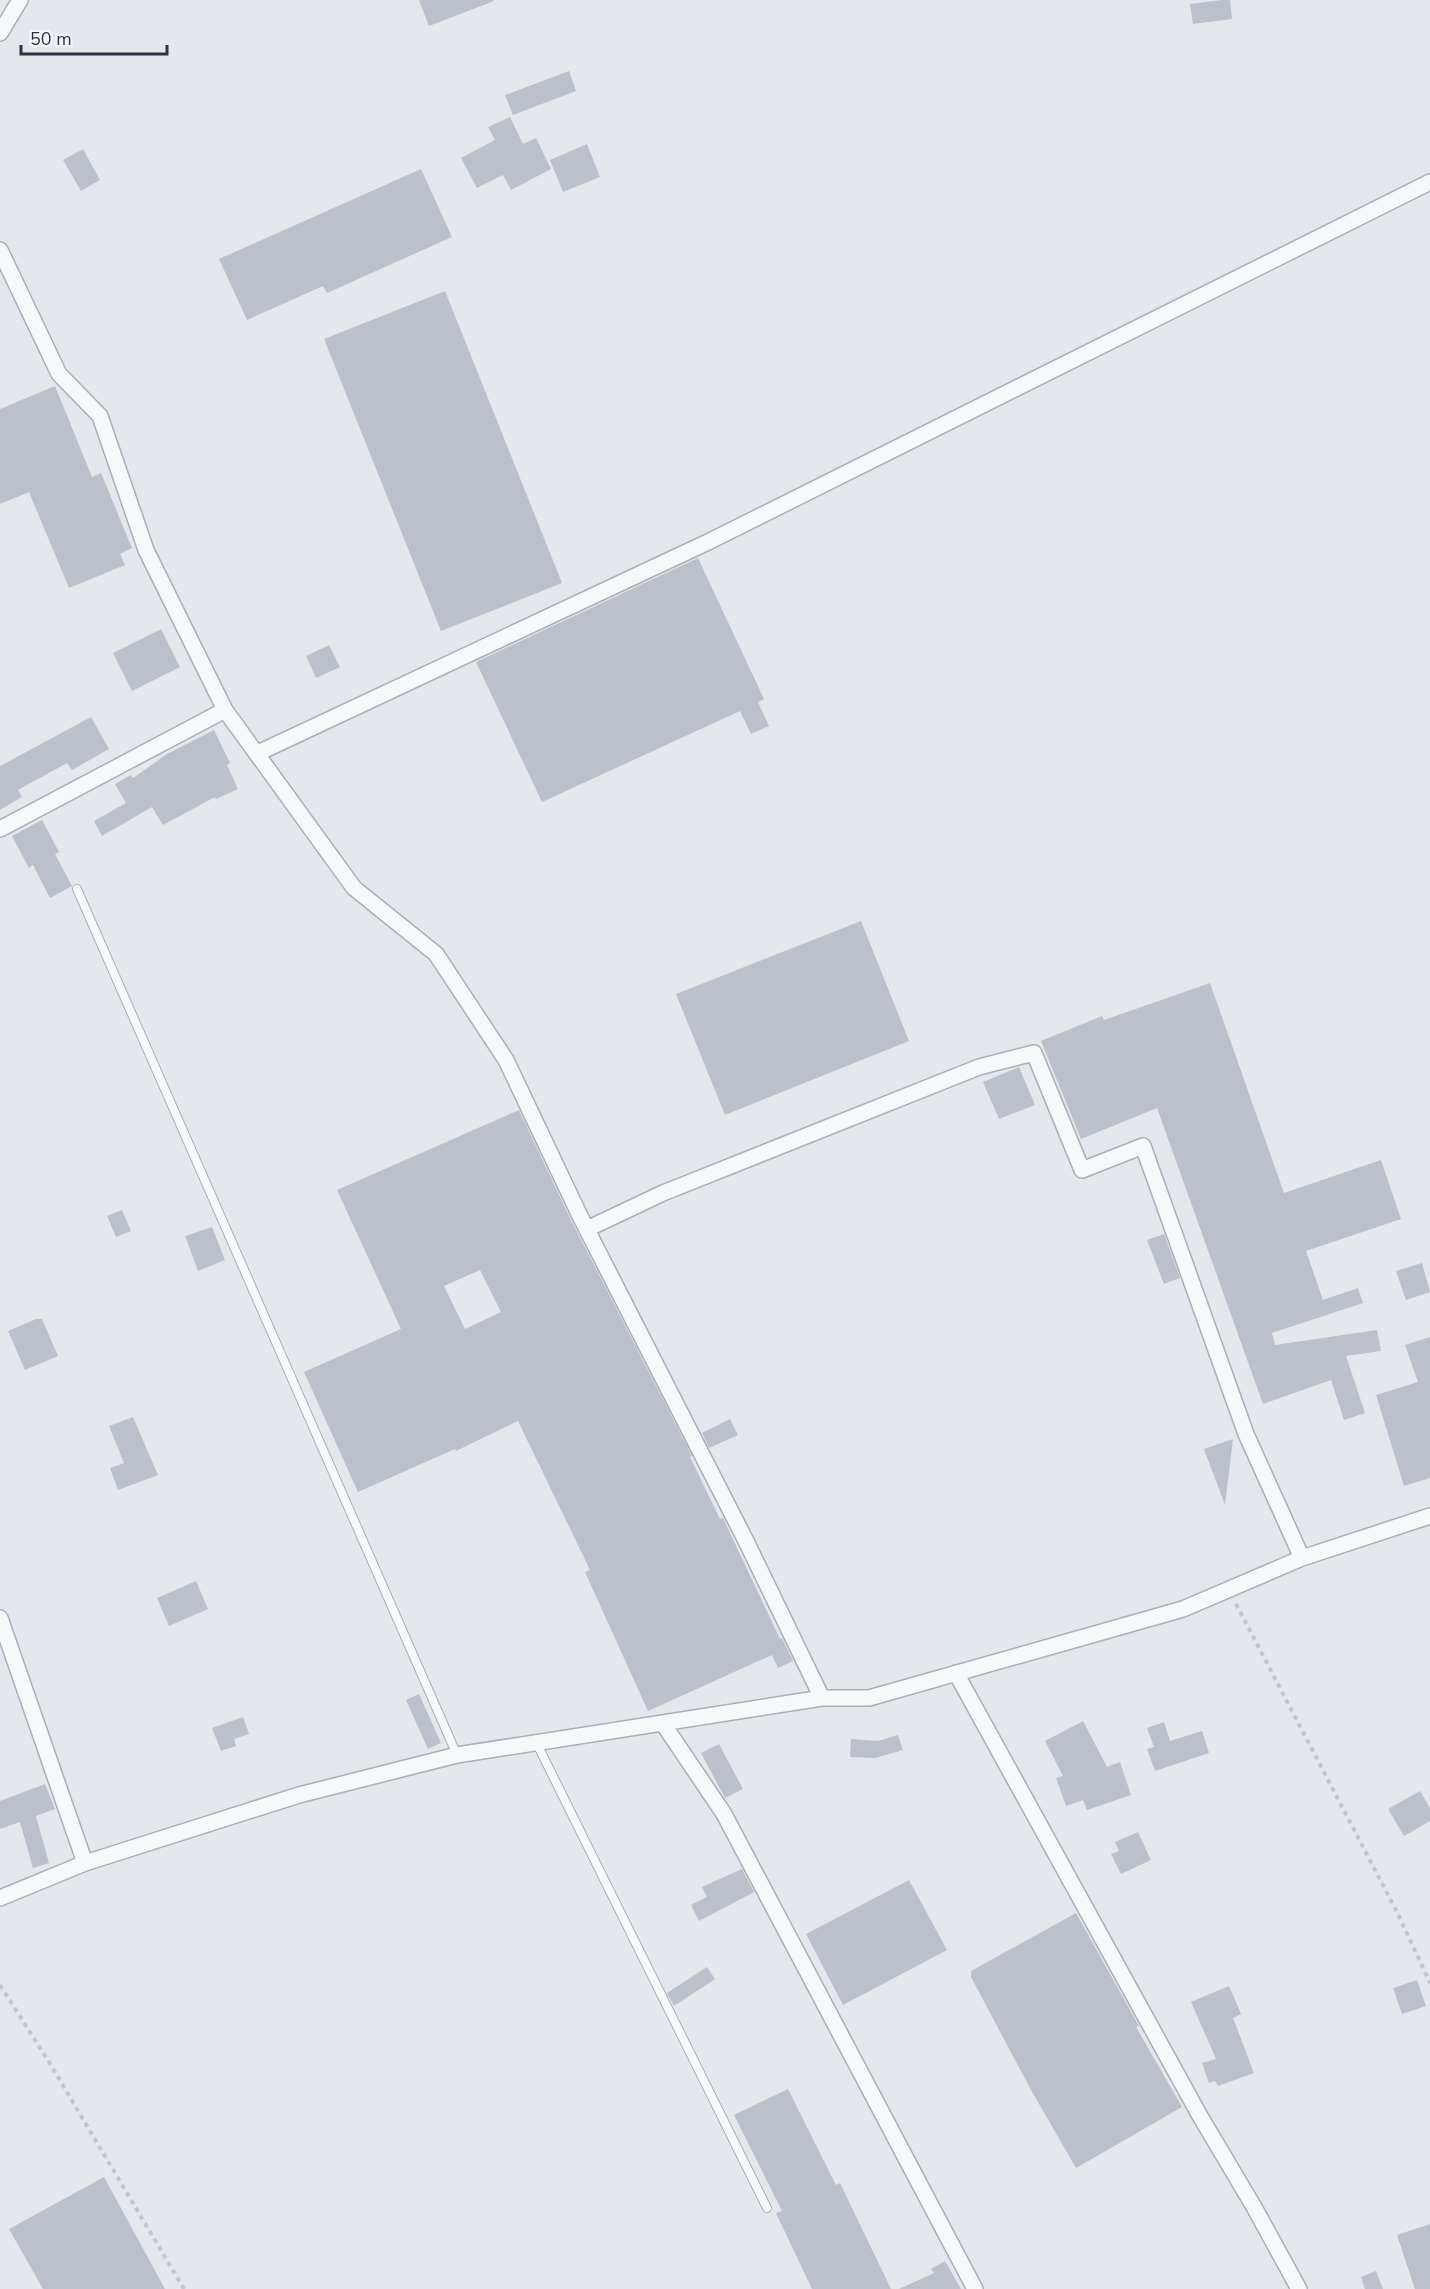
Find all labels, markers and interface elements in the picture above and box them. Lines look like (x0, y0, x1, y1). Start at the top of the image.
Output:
scale bar (21, 18, 166, 56)
text: 50 m (30, 27, 72, 51)

